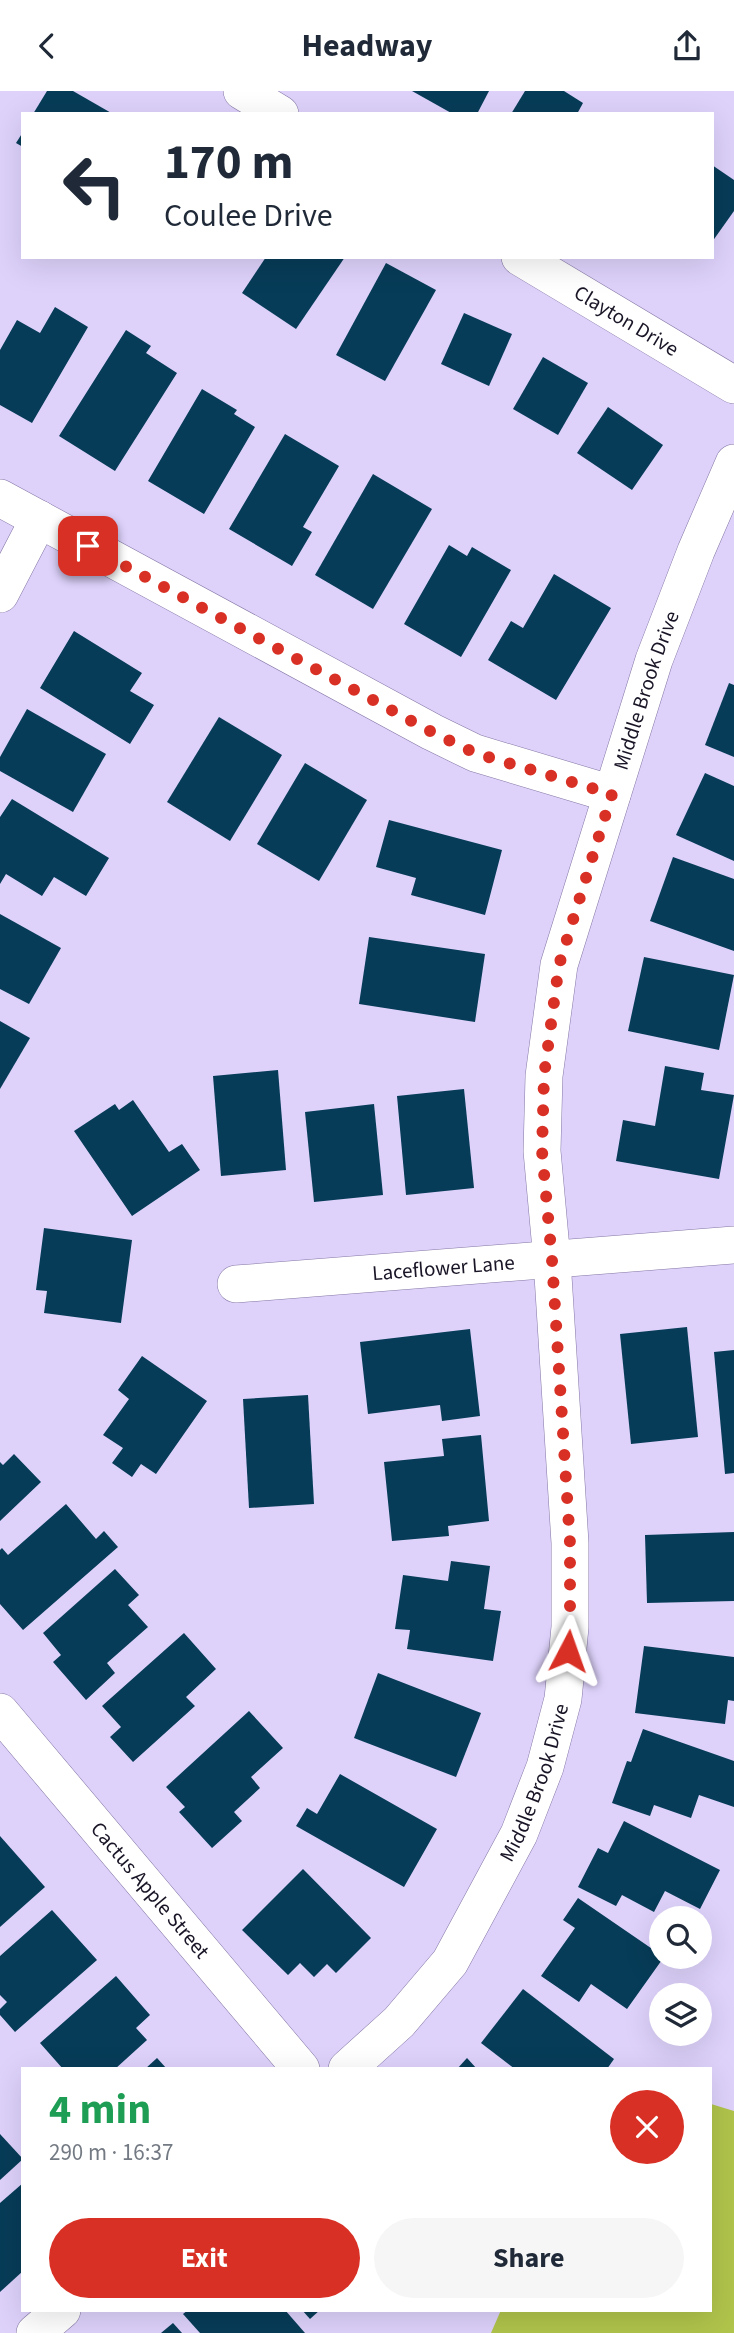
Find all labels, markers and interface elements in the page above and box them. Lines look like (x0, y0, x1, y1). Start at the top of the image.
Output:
text: Headway (301, 23, 433, 69)
icon: back (28, 27, 66, 65)
icon: share (668, 27, 706, 65)
text: 170 m (164, 128, 293, 198)
icon: left (49, 140, 140, 231)
text: Coulee Drive (164, 193, 333, 239)
street label: Clayton Drive (568, 278, 684, 364)
pin (58, 516, 118, 576)
icon: arrive (69, 527, 107, 565)
street label: Middle Brook Drive (606, 606, 687, 774)
street label: Laceflower Lane (371, 1247, 516, 1288)
position arrow (531, 1614, 605, 1688)
street label: Middle Brook Drive (492, 1700, 576, 1867)
street label: Cactus Apple Street (84, 1815, 217, 1965)
map controls (649, 1906, 712, 2046)
button: search (649, 1906, 712, 1969)
button: layers (649, 1983, 712, 2046)
text: 4 min (49, 2080, 151, 2140)
button: close (610, 2090, 684, 2164)
text: 290 m · 16:37 (49, 2136, 173, 2169)
button: Exit (49, 2218, 360, 2298)
button: Share (374, 2218, 684, 2298)

